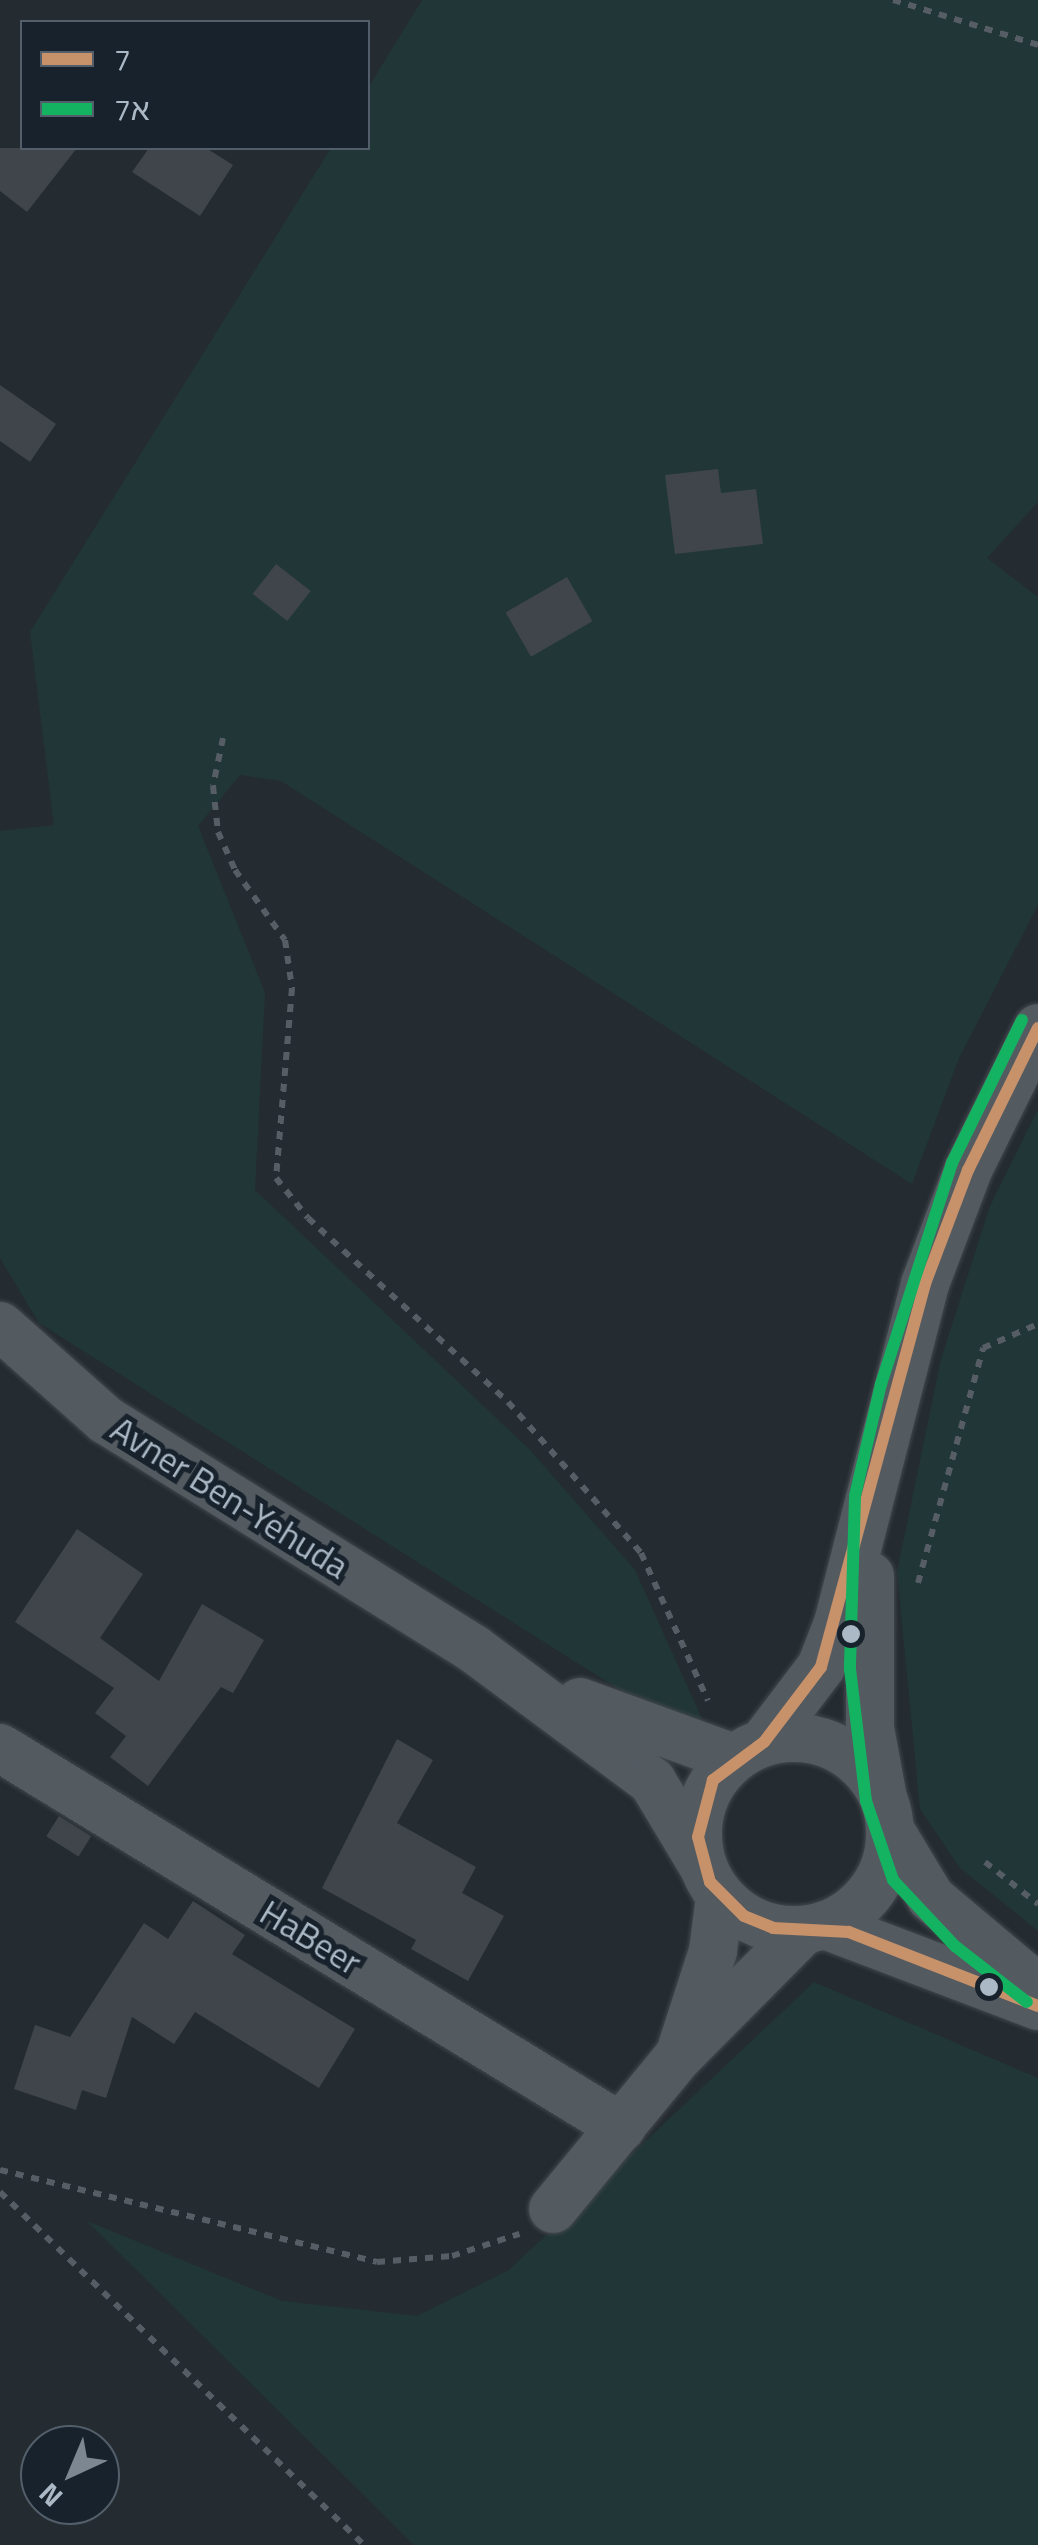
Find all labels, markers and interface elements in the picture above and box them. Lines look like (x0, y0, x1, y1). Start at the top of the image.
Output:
legend (20, 20, 370, 150)
text: 7 (114, 36, 131, 82)
text: 7א (114, 86, 150, 132)
street label: Avner Ben-Yehuda (104, 1407, 356, 1587)
unlabelled marker (841, 1624, 861, 1644)
street label: HaBeer (253, 1891, 369, 1983)
unlabelled marker (979, 1977, 999, 1997)
north arrow (20, 2425, 120, 2525)
text: N (28, 2473, 72, 2518)

